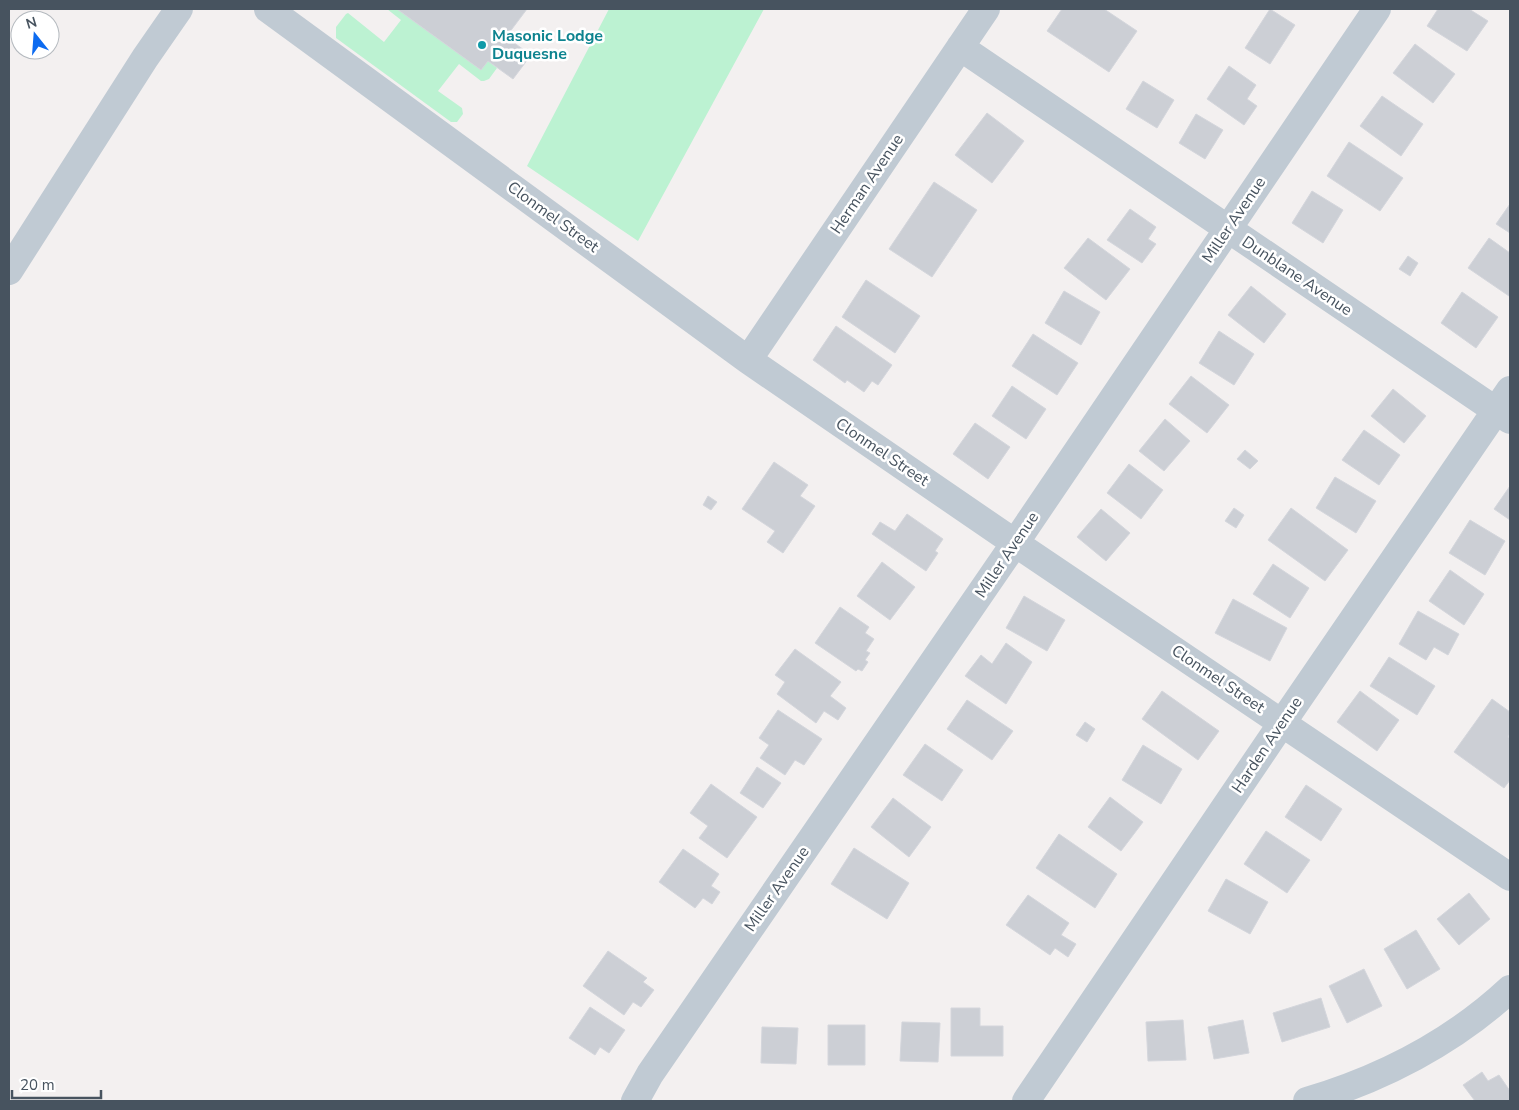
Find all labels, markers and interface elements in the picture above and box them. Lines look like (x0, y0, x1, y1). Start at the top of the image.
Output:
north arrow (10, 10, 60, 60)
text: N (24, 12, 39, 34)
place label: Masonic Lodge Duquesne (492, 25, 603, 65)
marker: Masonic Lodge Duquesne (476, 39, 488, 51)
street label: Herman Avenue (825, 130, 909, 238)
street label: Miller Avenue (1197, 173, 1271, 267)
street label: Clonmel Street (503, 176, 604, 258)
street label: Dunblane Avenue (1238, 231, 1356, 321)
street label: Clonmel Street (831, 413, 933, 492)
street label: Miller Avenue (970, 508, 1044, 602)
street label: Clonmel Street (1167, 640, 1269, 719)
street label: Harden Avenue (1227, 693, 1307, 797)
street label: Miller Avenue (739, 842, 815, 936)
scale bar (12, 1068, 101, 1100)
text: 20 m (20, 1075, 55, 1095)

